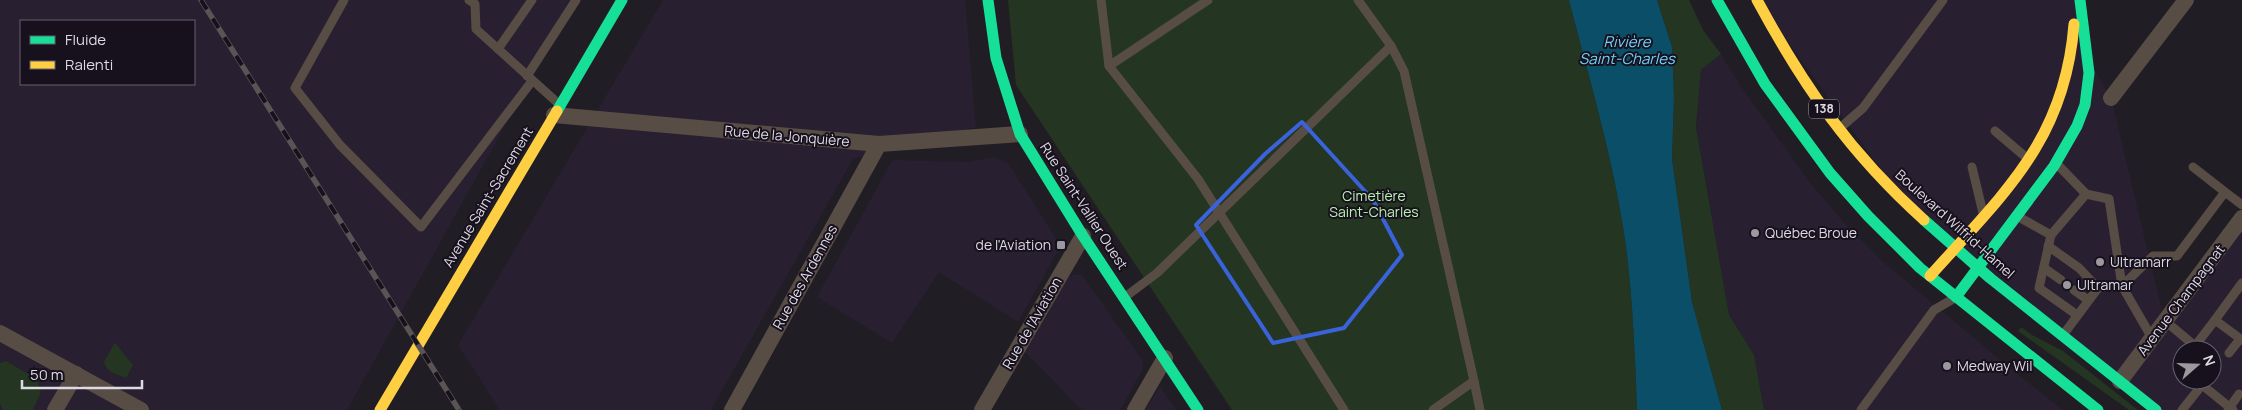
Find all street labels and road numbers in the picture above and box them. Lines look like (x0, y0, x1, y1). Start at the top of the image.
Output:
road number: 138 (1809, 100, 1839, 118)
street label: Rue de la Jonquière (724, 121, 850, 150)
street label: Avenue Saint-Sacrement (438, 123, 537, 271)
street label: Rue Saint-Vallier Ouest (1036, 138, 1133, 273)
street label: Boulevard Wilfrid-Hamel (1892, 165, 2019, 282)
street label: Rue des Ardennes (768, 221, 841, 332)
street label: Avenue Champagnat (2132, 240, 2229, 359)
street label: Rue de l'Aviation (997, 273, 1066, 372)

